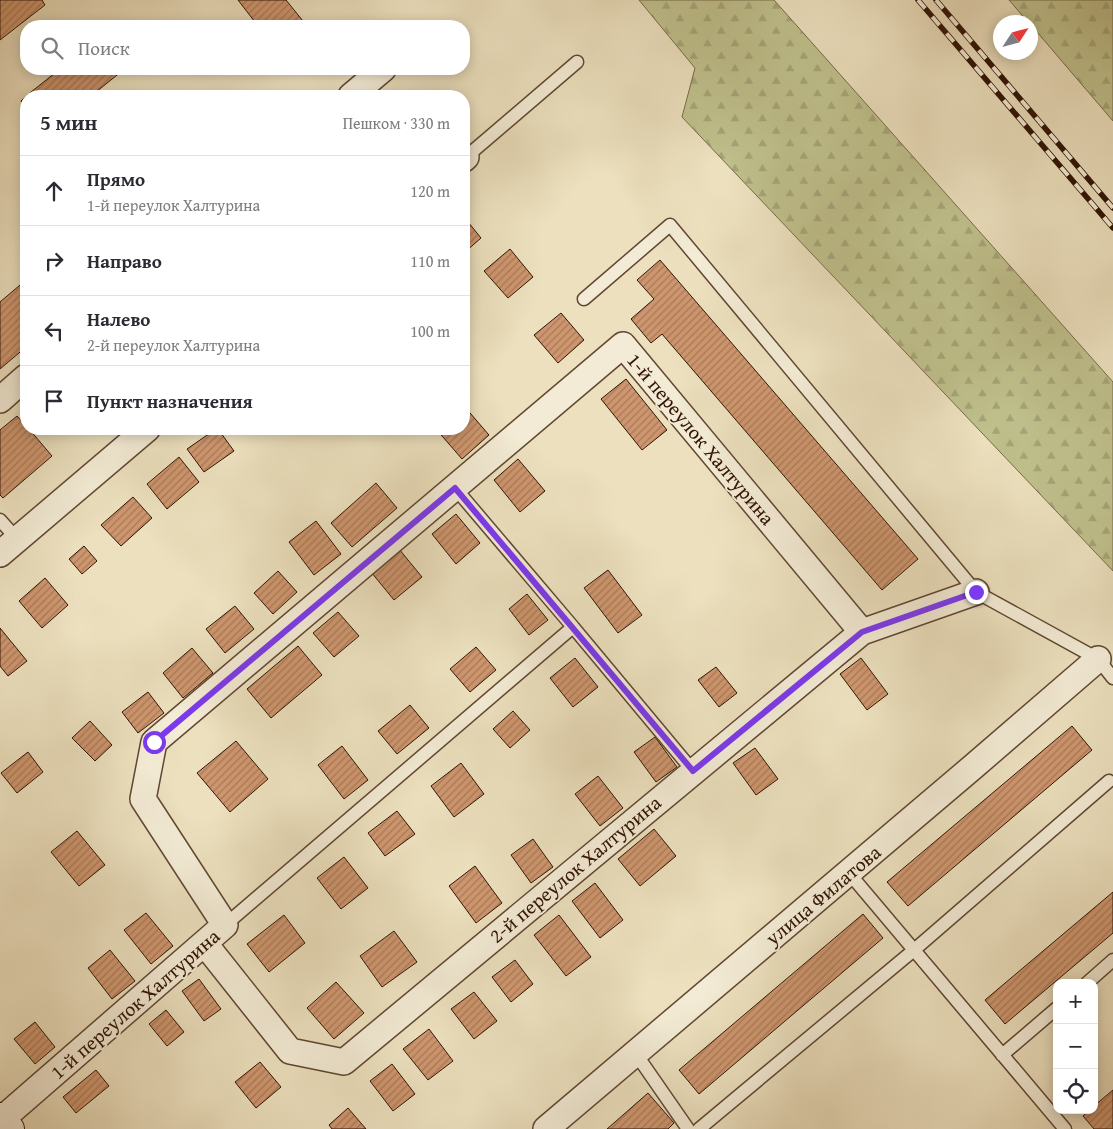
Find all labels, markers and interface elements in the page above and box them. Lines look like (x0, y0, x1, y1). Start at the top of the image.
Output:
north arrow (993, 15, 1038, 60)
search box (20, 20, 470, 75)
icon: search (38, 34, 66, 62)
text: Поиск (78, 34, 130, 62)
text: 5 мин (40, 107, 97, 138)
text: Пешком · 330 m (343, 111, 450, 135)
text: Прямо (87, 165, 145, 193)
icon: ahead (40, 177, 68, 205)
text: 120 m (410, 179, 450, 203)
text: 1-й переулок Халтурина (87, 193, 260, 217)
icon: right (40, 247, 68, 275)
text: Направо (87, 247, 162, 275)
text: 110 m (410, 249, 450, 273)
text: Налево (87, 305, 150, 333)
icon: left (40, 317, 68, 345)
text: 100 m (410, 319, 450, 343)
text: 2-й переулок Халтурина (87, 333, 260, 357)
street label: 1-й переулок Халтурина (621, 346, 782, 531)
icon: arrive (40, 387, 68, 415)
text: Пункт назначения (87, 387, 253, 415)
route end (965, 581, 988, 604)
route start (143, 731, 166, 754)
street label: 2-й переулок Халтурина (482, 788, 667, 949)
street label: улица Филатова (758, 837, 887, 952)
street label: 1-й переулок Халтурина (43, 921, 226, 1086)
map controls (1053, 979, 1098, 1114)
button: + (1053, 979, 1098, 1024)
button: − (1053, 1024, 1098, 1069)
button: locate (1053, 1069, 1098, 1114)

